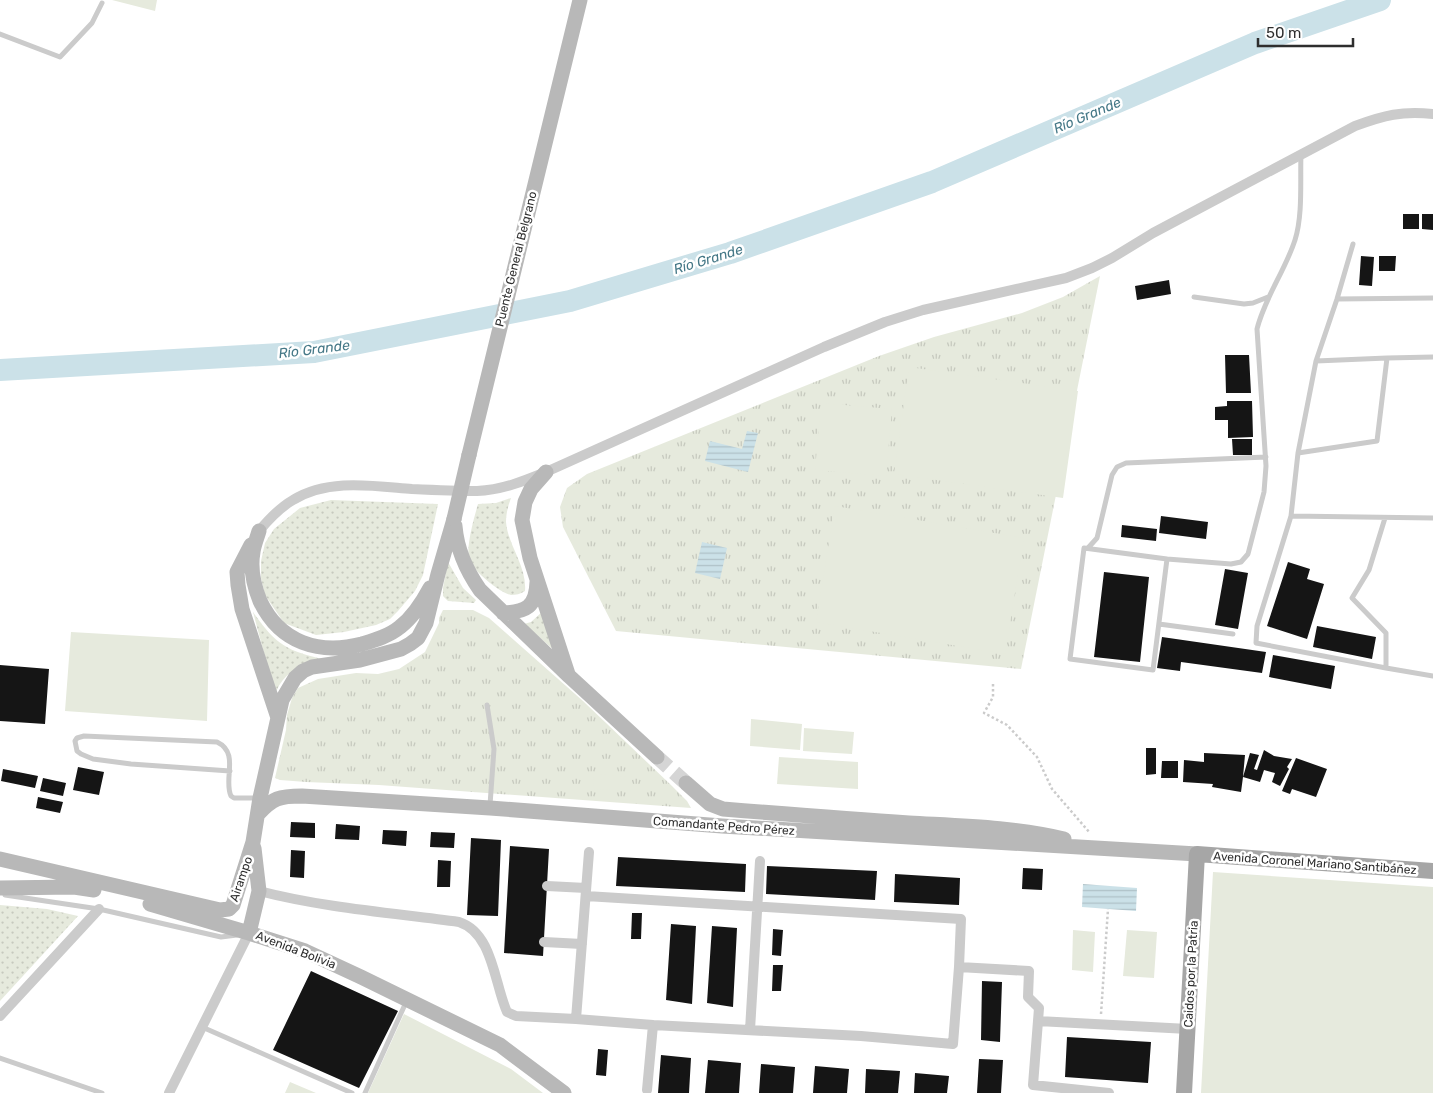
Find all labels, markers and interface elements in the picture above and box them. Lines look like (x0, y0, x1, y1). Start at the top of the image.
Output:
scale bar (1258, 15, 1353, 47)
text: 50 m (1266, 24, 1301, 42)
water label: Río Grande (1051, 94, 1124, 137)
street label: Puente General Belgrano (492, 190, 540, 328)
water label: Río Grande (671, 241, 745, 278)
water label: Río Grande (277, 337, 351, 362)
street label: Comandante Pedro Pérez (653, 814, 795, 838)
street label: Avenida Coronel Mariano Santibáñez (1213, 849, 1417, 877)
street label: Airampo (227, 855, 255, 903)
street label: Caidos por la Patria (1181, 920, 1201, 1028)
street label: Avenida Bolivia (254, 928, 338, 972)

